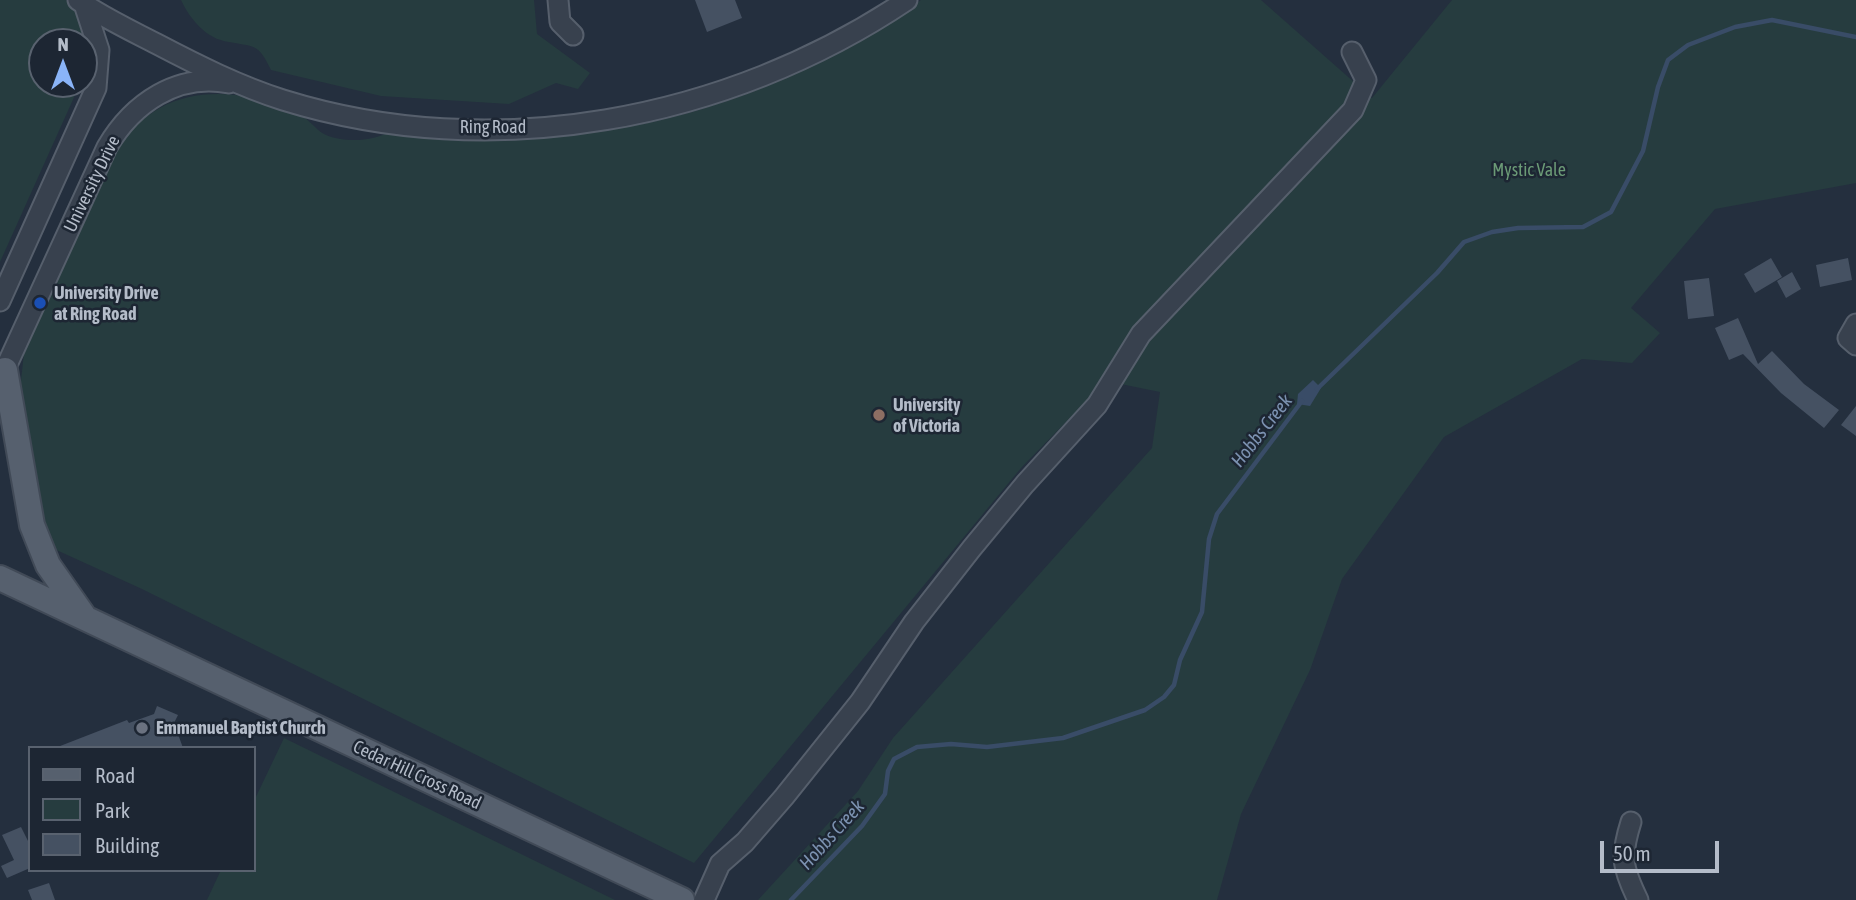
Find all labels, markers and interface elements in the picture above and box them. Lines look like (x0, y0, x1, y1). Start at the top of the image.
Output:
north arrow (28, 28, 98, 98)
text: N (57, 33, 69, 55)
street label: Ring Road (460, 116, 526, 138)
street label: University Drive (59, 132, 125, 236)
park label: Mystic Vale (1492, 159, 1566, 181)
place label: University Drive at Ring Road (54, 282, 159, 324)
marker: University Drive at Ring Road (32, 295, 48, 311)
water label: Hobbs Creek (1227, 390, 1297, 472)
place label: University of Victoria (893, 394, 960, 436)
marker: University of Victoria (871, 407, 887, 423)
place label: Emmanuel Baptist Church (156, 717, 326, 739)
marker: Emmanuel Baptist Church (134, 720, 150, 736)
street label: Cedar Hill Cross Road (350, 736, 484, 814)
legend (28, 746, 256, 872)
text: Road (95, 763, 135, 787)
water label: Hobbs Creek (795, 795, 869, 875)
text: Park (95, 798, 130, 822)
scale bar (1604, 827, 1723, 871)
text: Building (95, 833, 159, 857)
text: 50 m (1613, 841, 1651, 865)

